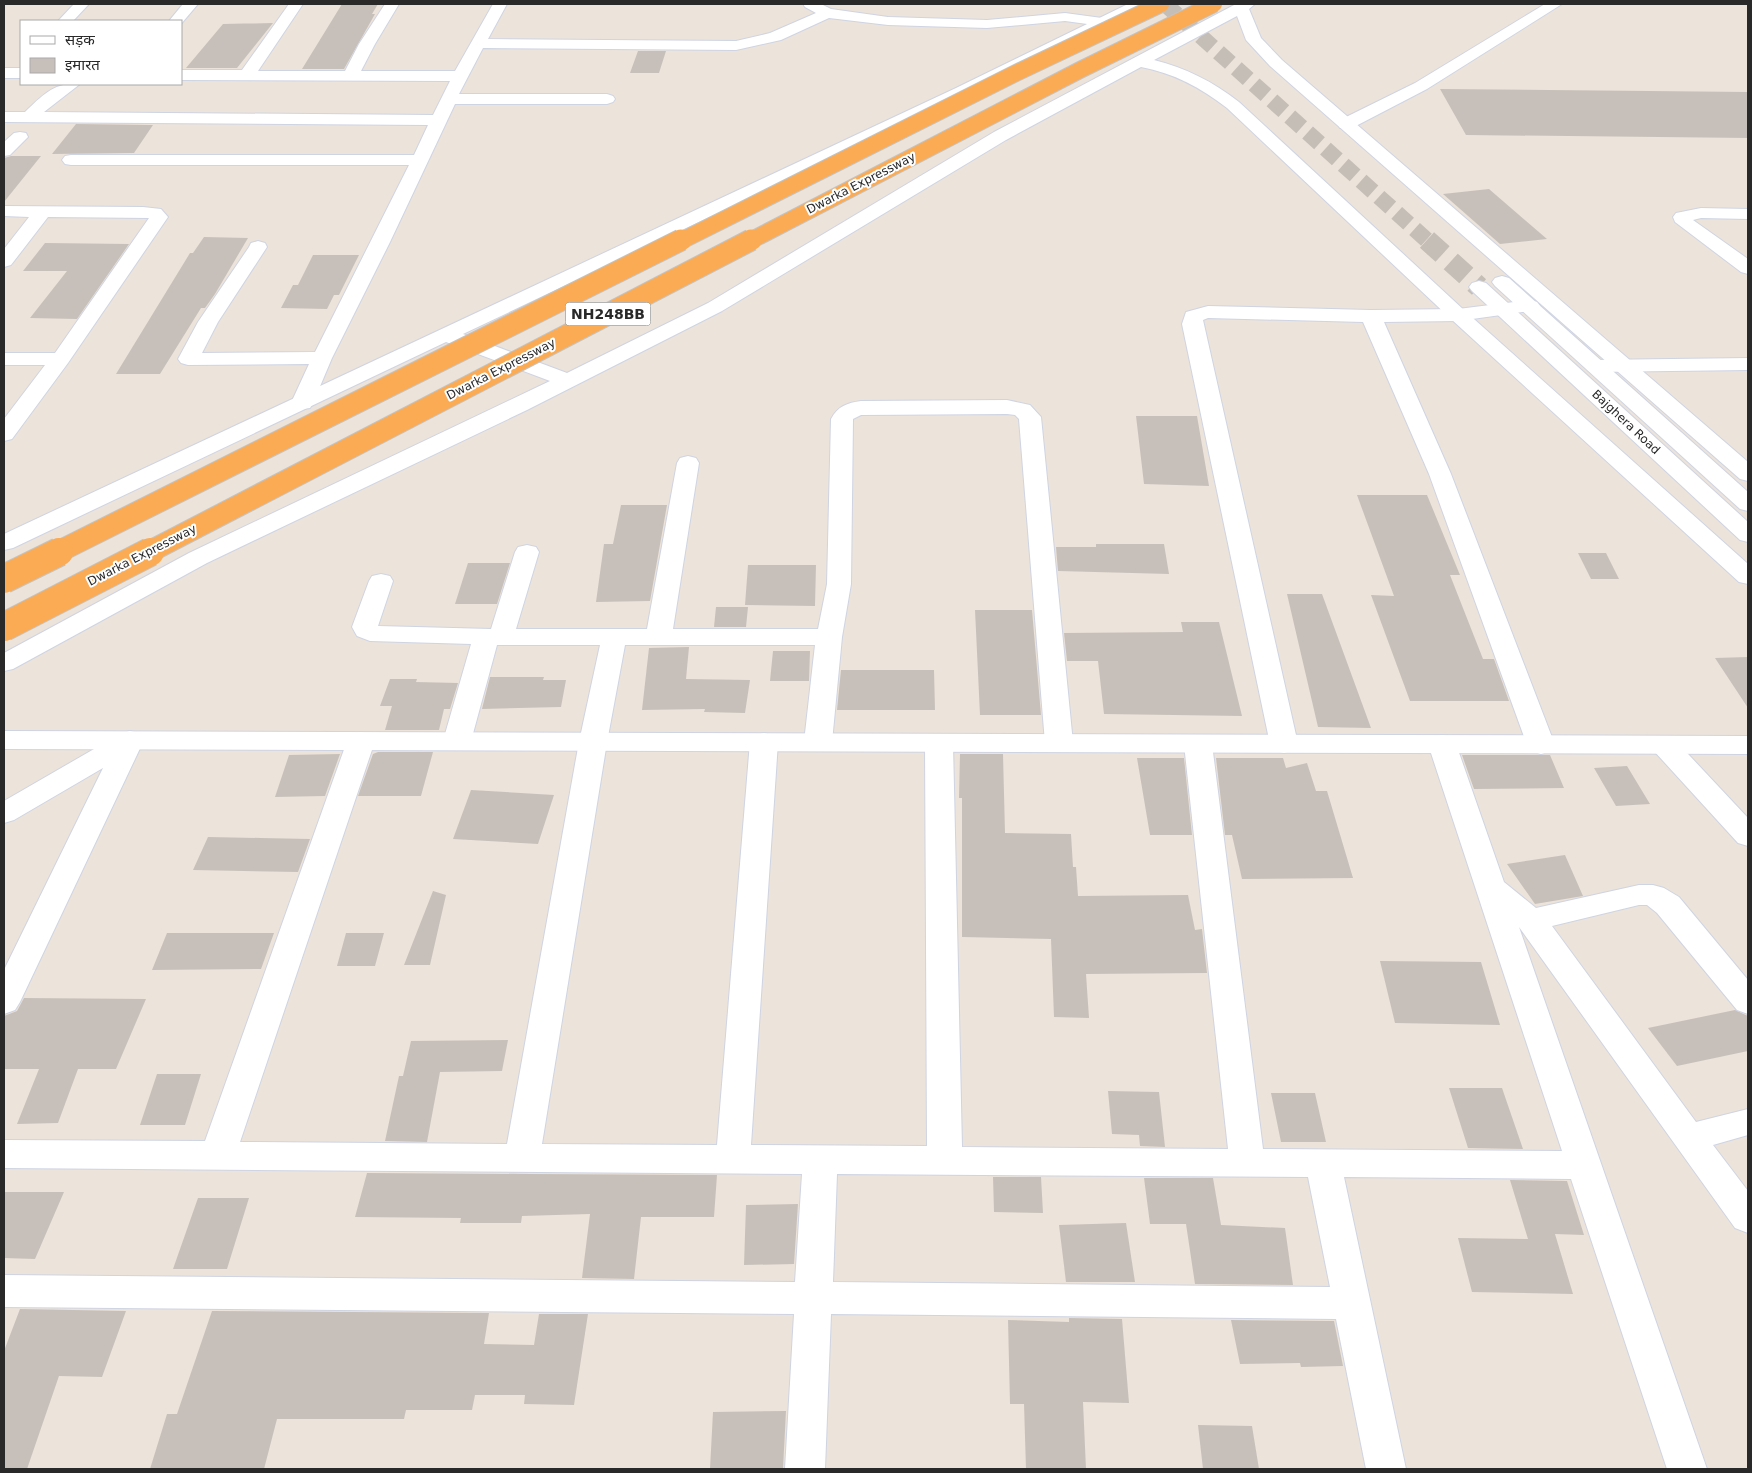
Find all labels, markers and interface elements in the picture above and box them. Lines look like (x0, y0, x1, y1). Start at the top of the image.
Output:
legend (20, 20, 182, 85)
text: सड़क (65, 31, 95, 49)
text: इमारत (65, 56, 100, 74)
street label: Dwarka Expressway (804, 149, 918, 217)
road number: NH248BB (566, 302, 650, 326)
street label: Dwarka Expressway (444, 335, 558, 403)
street label: Bajghera Road (1589, 387, 1663, 457)
street label: Dwarka Expressway (85, 521, 199, 589)

